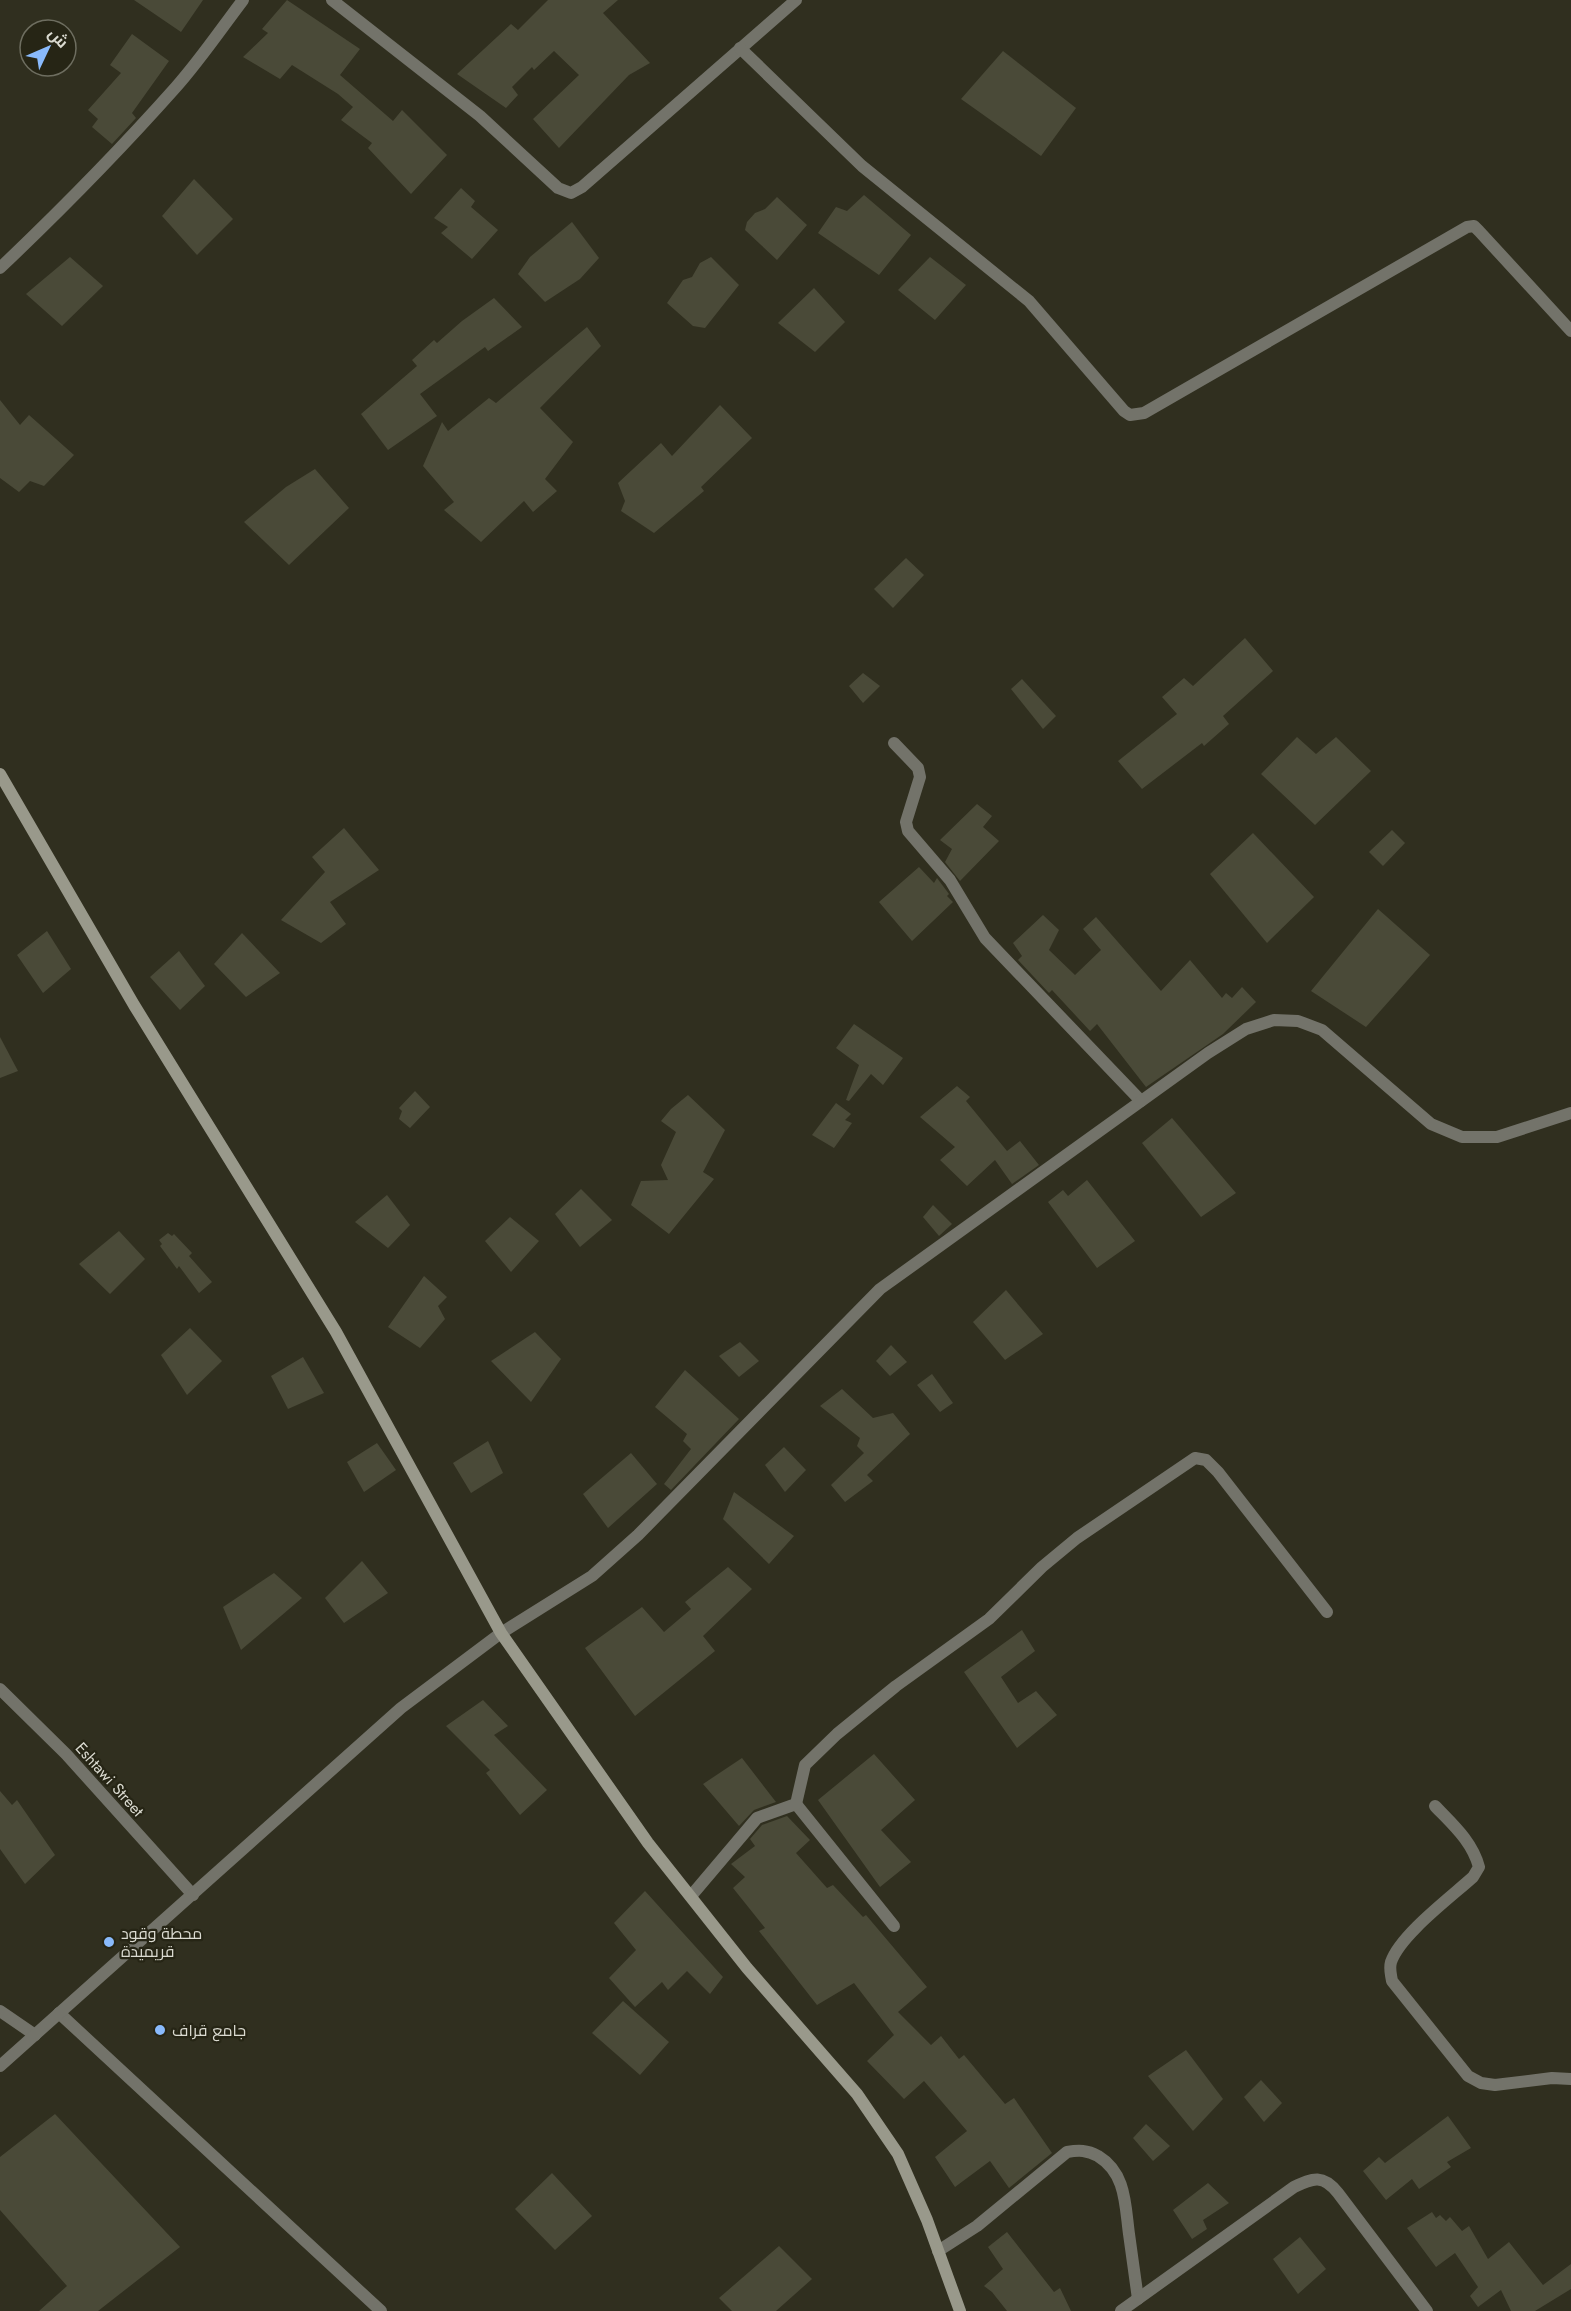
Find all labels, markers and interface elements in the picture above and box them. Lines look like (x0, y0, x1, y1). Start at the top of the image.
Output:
north arrow (18, 18, 78, 78)
text: ش (43, 23, 74, 53)
street label: Eshtawi Street (70, 1737, 149, 1822)
place label: محطة وقود قريميدة (121, 1922, 202, 1963)
marker: محطة وقود قريميدة (102, 1935, 116, 1949)
place label: جامع قراف (172, 2019, 246, 2042)
marker: جامع قراف (153, 2023, 167, 2037)

